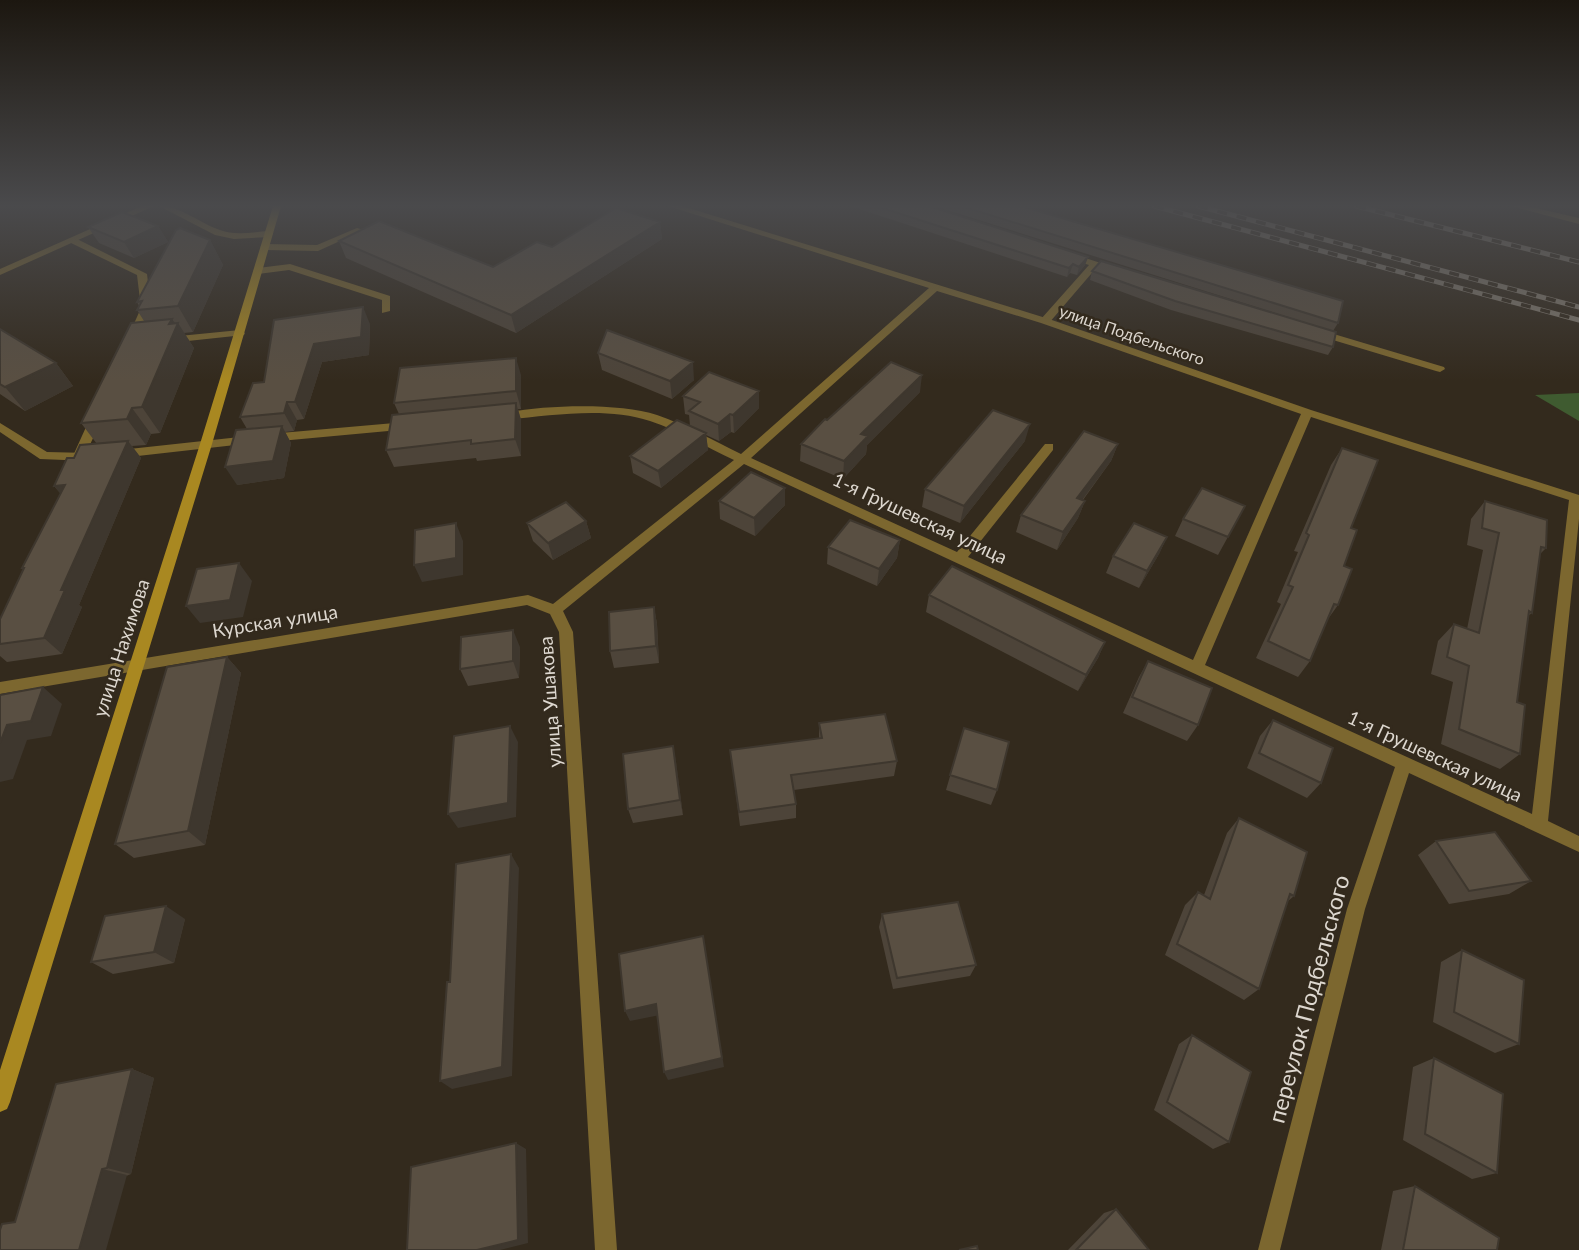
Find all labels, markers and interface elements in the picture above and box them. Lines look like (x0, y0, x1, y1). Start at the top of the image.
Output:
street label: улица Подбельского (1057, 301, 1207, 368)
street label: 1-я Грушевская улица (829, 467, 1011, 568)
street label: улица Нахимова (87, 576, 154, 720)
street label: Курская улица (211, 599, 339, 642)
street label: улица Ушакова (533, 636, 566, 768)
street label: 1-я Грушевская улица (1344, 705, 1526, 806)
street label: переулок Подбельского (1261, 872, 1355, 1126)

